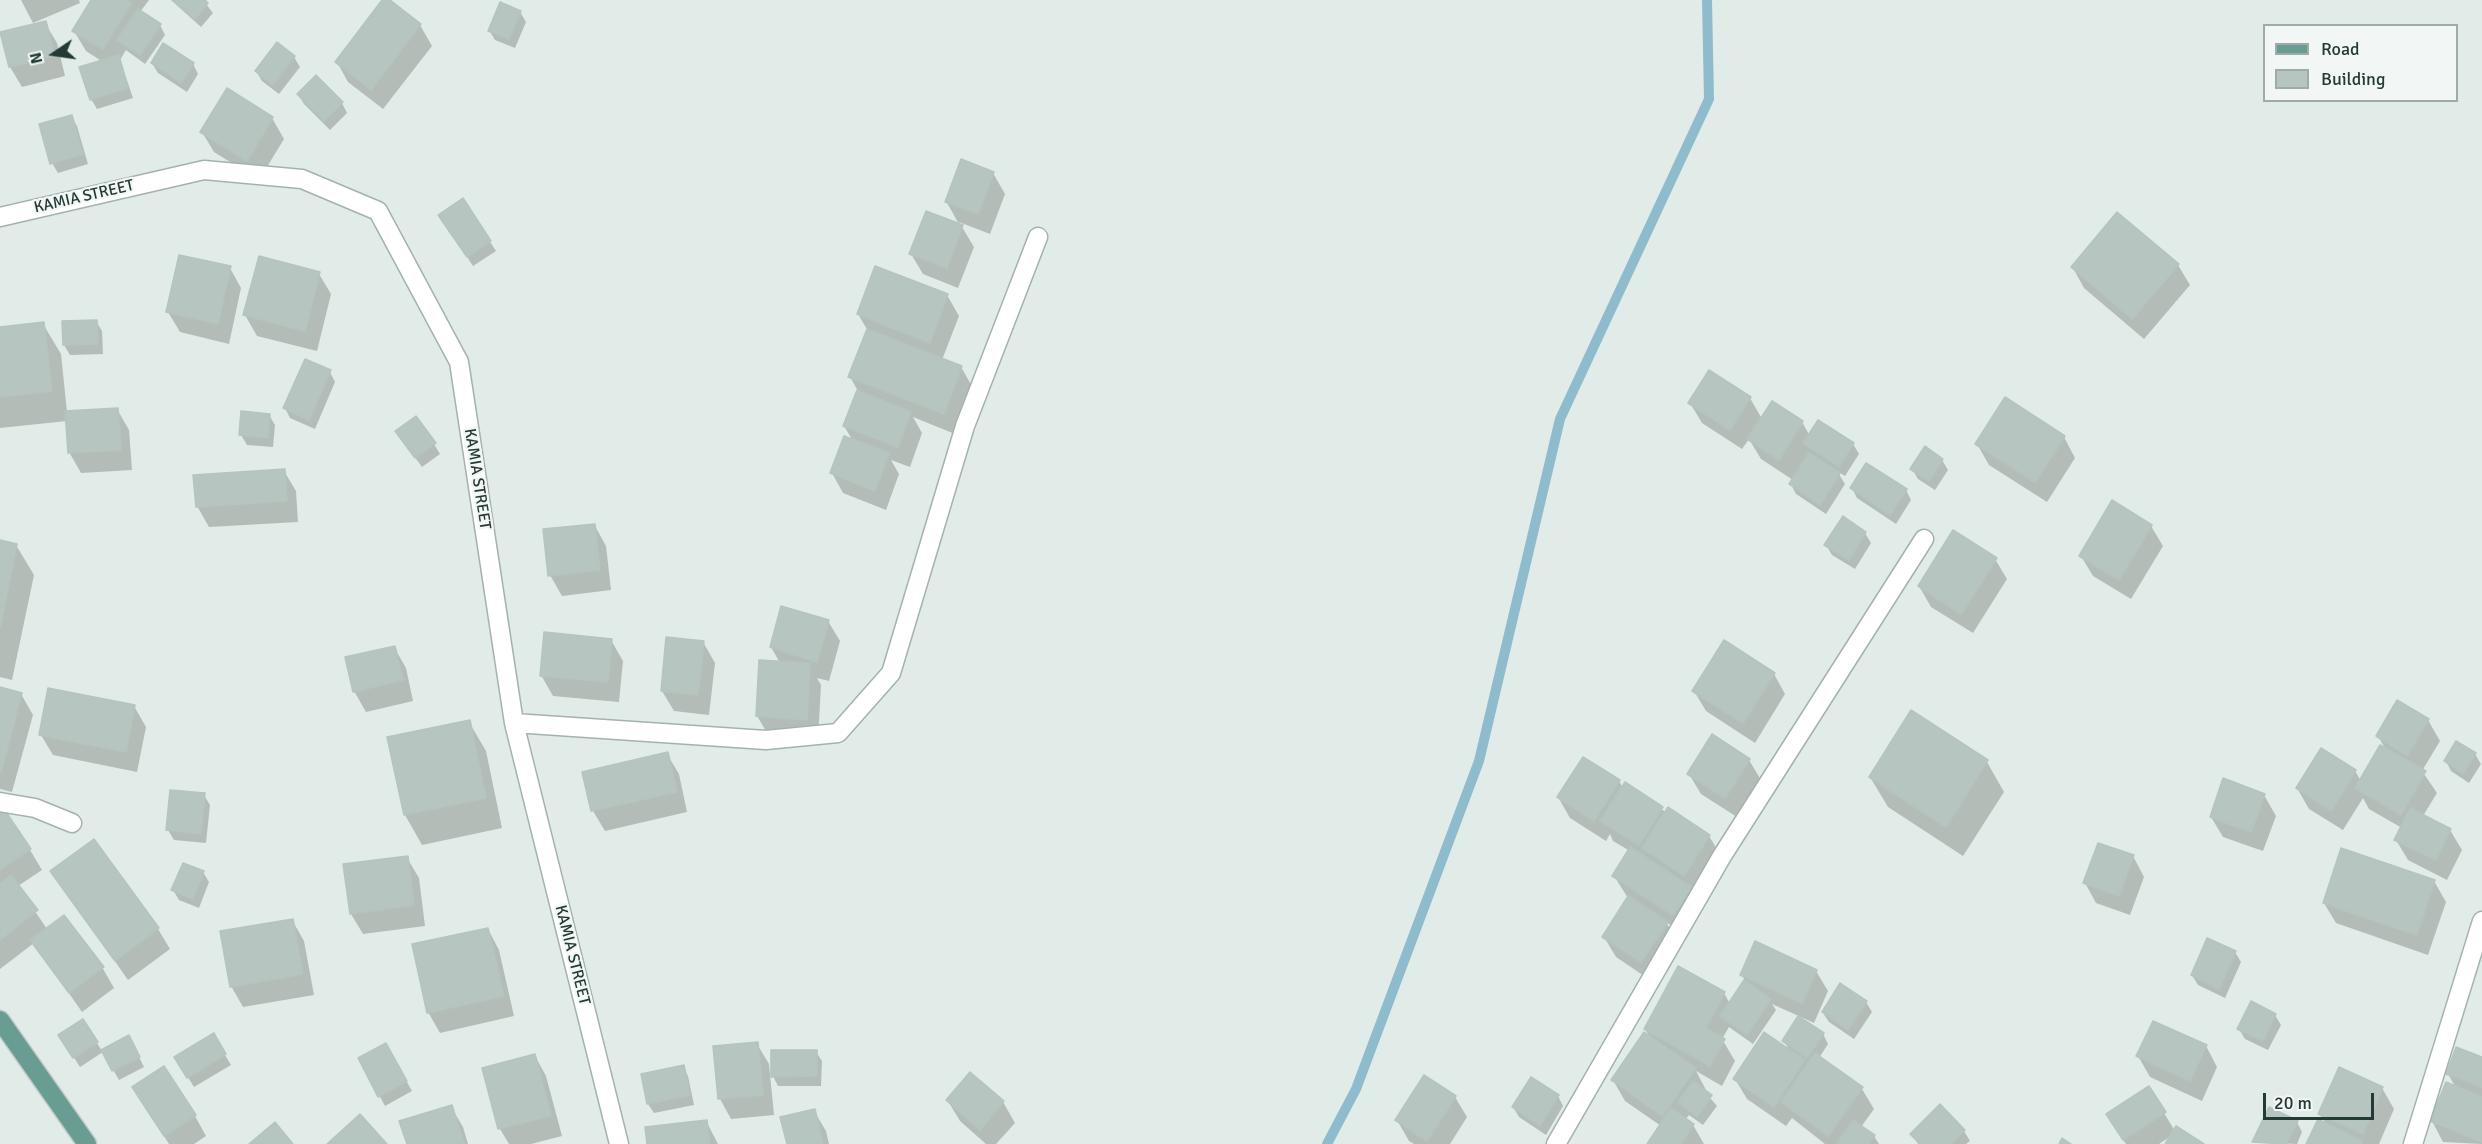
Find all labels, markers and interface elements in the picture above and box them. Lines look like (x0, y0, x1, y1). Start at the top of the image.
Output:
north arrow (24, 24, 84, 84)
legend (2263, 24, 2458, 102)
text: Road (2321, 38, 2360, 60)
text: N (25, 50, 47, 66)
text: Building (2321, 68, 2385, 90)
street label: KAMIA STREET (32, 176, 136, 218)
street label: KAMIA STREET (460, 427, 494, 531)
street label: KAMIA STREET (550, 903, 594, 1007)
scale bar (2266, 1081, 2377, 1119)
text: 20 m (2274, 1092, 2312, 1114)

